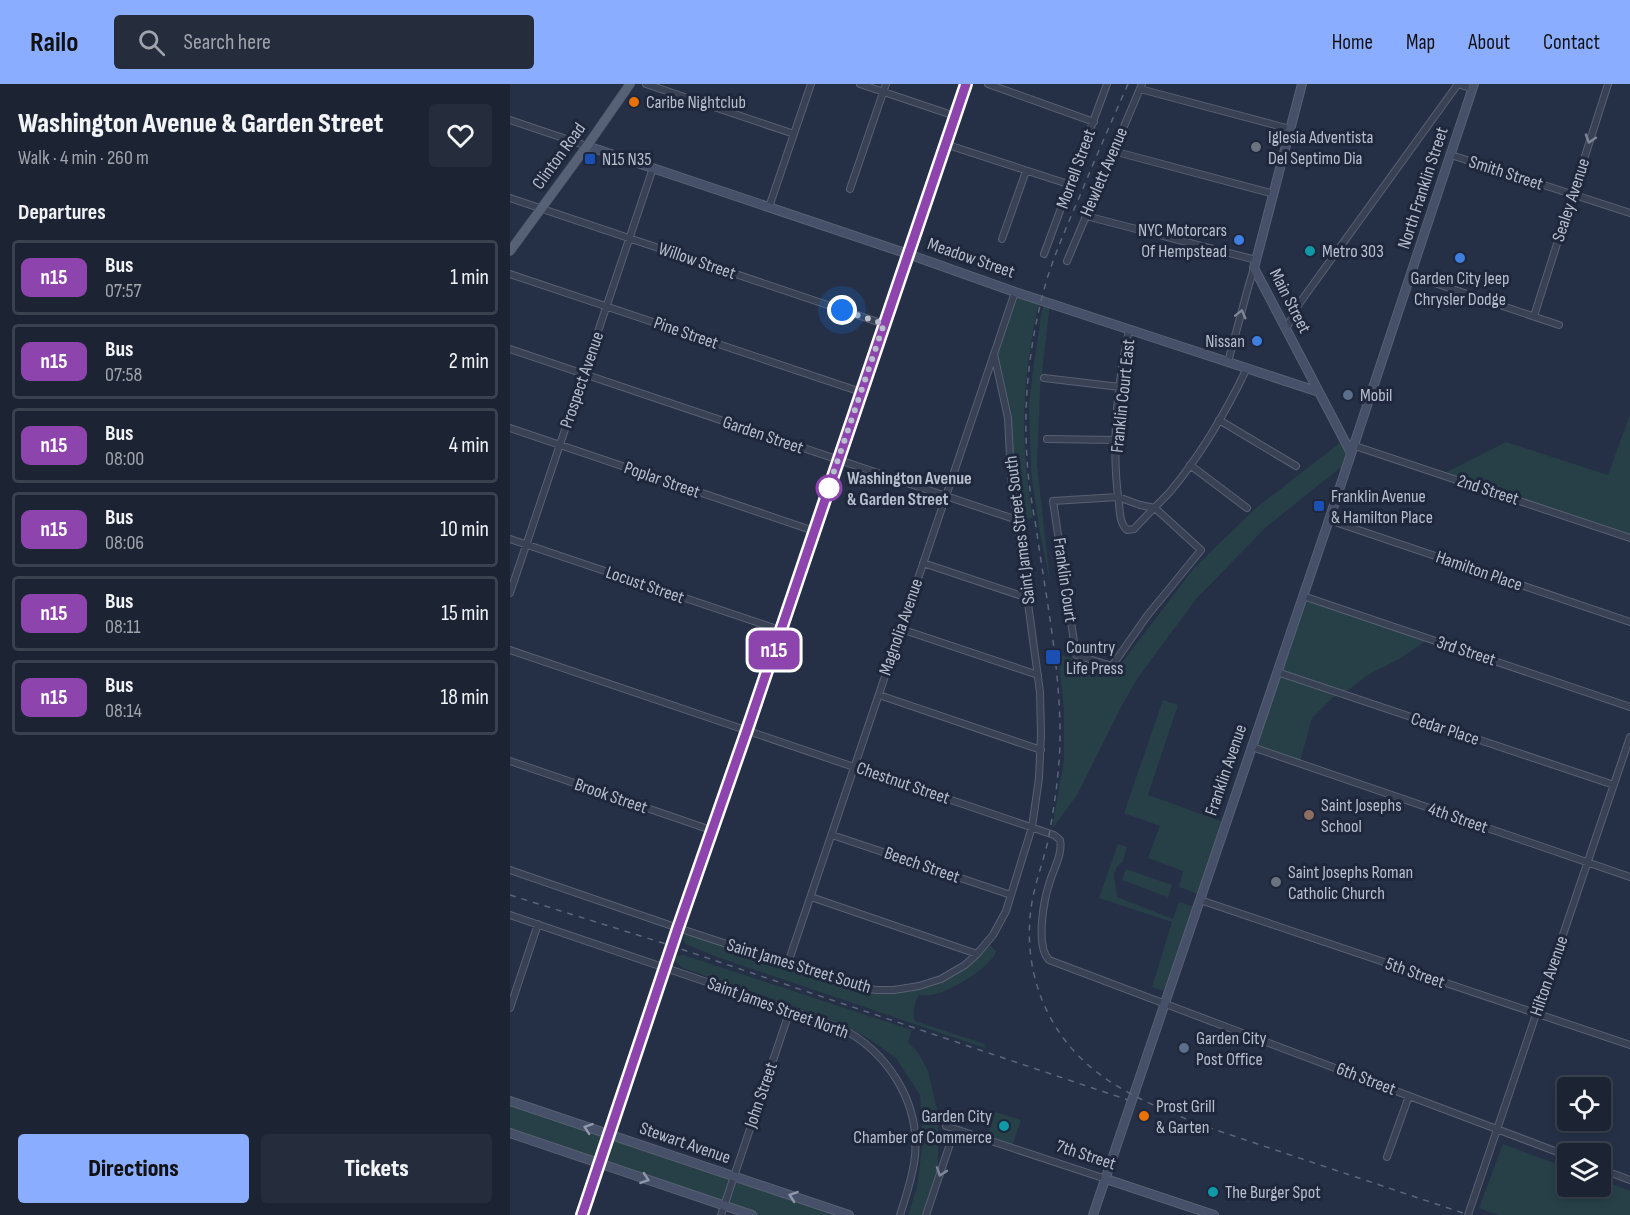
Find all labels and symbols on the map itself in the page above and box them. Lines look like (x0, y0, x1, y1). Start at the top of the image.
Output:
place label: Caribe Nightclub (646, 92, 746, 113)
marker: Caribe Nightclub (627, 95, 641, 109)
street label: Clinton Road (528, 119, 590, 193)
street label: Hewlett Avenue (1076, 124, 1132, 220)
street label: North Franklin Street (1393, 124, 1453, 252)
street label: Morrell Street (1052, 126, 1100, 212)
place label: Iglesia Adventista Del Septimo Dia (1268, 127, 1374, 169)
one-way arrow (1585, 133, 1597, 144)
marker: Iglesia Adventista Del Septimo Dia (1249, 140, 1263, 154)
place label: N15 N35 (602, 149, 652, 170)
street label: Smith Street (1466, 151, 1546, 195)
marker: N15 N35 (583, 152, 597, 166)
street label: Sealey Avenue (1548, 156, 1594, 244)
place label: NYC Motorcars Of Hempstead (1138, 220, 1227, 262)
street label: Meadow Street (925, 233, 1018, 283)
marker: NYC Motorcars Of Hempstead (1232, 233, 1246, 247)
street label: Willow Street (656, 238, 739, 284)
place label: Metro 303 (1322, 241, 1384, 262)
marker: Metro 303 (1303, 244, 1317, 258)
marker: Garden City Jeep Chrysler Dodge (1453, 251, 1467, 265)
street label: Main Street (1265, 265, 1315, 337)
place label: Garden City Jeep Chrysler Dodge (1410, 268, 1510, 310)
your location (827, 295, 857, 325)
one-way arrow (1233, 310, 1246, 320)
street label: Pine Street (651, 312, 721, 354)
street label: Prospect Avenue (556, 329, 608, 431)
place label: Nissan (1205, 331, 1245, 352)
marker: Nissan (1250, 334, 1264, 348)
street label: Franklin Court East (1107, 338, 1139, 454)
place label: Mobil (1360, 385, 1392, 406)
marker: Mobil (1341, 388, 1355, 402)
street label: Garden Street (720, 411, 807, 459)
street label: Saint James Street South (1000, 454, 1040, 606)
street label: Poplar Street (621, 457, 703, 503)
place label: Washington Avenue & Garden Street (847, 468, 972, 510)
street label: 2nd Street (1455, 470, 1522, 510)
marker: Washington Avenue & Garden Street (816, 475, 842, 501)
place label: Franklin Avenue & Hamilton Place (1331, 486, 1433, 528)
marker: Franklin Avenue & Hamilton Place (1312, 499, 1326, 513)
street label: Franklin Court (1049, 536, 1081, 624)
street label: Hamilton Place (1433, 546, 1525, 596)
street label: Locust Street (603, 562, 687, 608)
street label: Magnolia Avenue (875, 576, 927, 678)
line badge: n15 (740, 630, 808, 670)
street label: 3rd Street (1434, 632, 1499, 671)
place label: Country Life Press (1066, 637, 1123, 679)
marker: Country Life Press (1044, 648, 1062, 666)
street label: Cedar Place (1408, 708, 1482, 750)
street label: Franklin Avenue (1201, 722, 1251, 818)
street label: Chestnut Street (854, 757, 953, 809)
street label: Brook Street (572, 774, 651, 818)
place label: Saint Josephs School (1321, 795, 1402, 837)
street label: 4th Street (1425, 798, 1491, 838)
marker: Saint Josephs School (1302, 808, 1316, 822)
street label: Beech Street (882, 842, 963, 888)
place label: Saint Josephs Roman Catholic Church (1288, 862, 1413, 904)
marker: Saint Josephs Roman Catholic Church (1269, 875, 1283, 889)
street label: Hilton Avenue (1526, 933, 1572, 1019)
street label: Saint James Street South (724, 934, 874, 998)
street label: 5th Street (1383, 953, 1448, 993)
street label: Saint James Street North (704, 973, 852, 1043)
place label: Garden City Post Office (1196, 1028, 1267, 1070)
marker: Garden City Post Office (1177, 1041, 1191, 1055)
street label: 6th Street (1333, 1058, 1399, 1100)
street label: John Street (740, 1059, 782, 1131)
place label: Prost Grill & Garten (1156, 1096, 1215, 1138)
place label: Garden City Chamber of Commerce (853, 1106, 992, 1148)
marker: Prost Grill & Garten (1137, 1109, 1151, 1123)
street label: Stewart Avenue (637, 1118, 733, 1168)
marker: Garden City Chamber of Commerce (997, 1119, 1011, 1133)
one-way arrow (583, 1122, 594, 1135)
street label: 7th Street (1054, 1136, 1119, 1175)
one-way arrow (935, 1166, 948, 1177)
one-way arrow (639, 1171, 650, 1184)
place label: The Burger Spot (1225, 1182, 1321, 1203)
marker: The Burger Spot (1206, 1185, 1220, 1199)
one-way arrow (788, 1191, 799, 1204)

